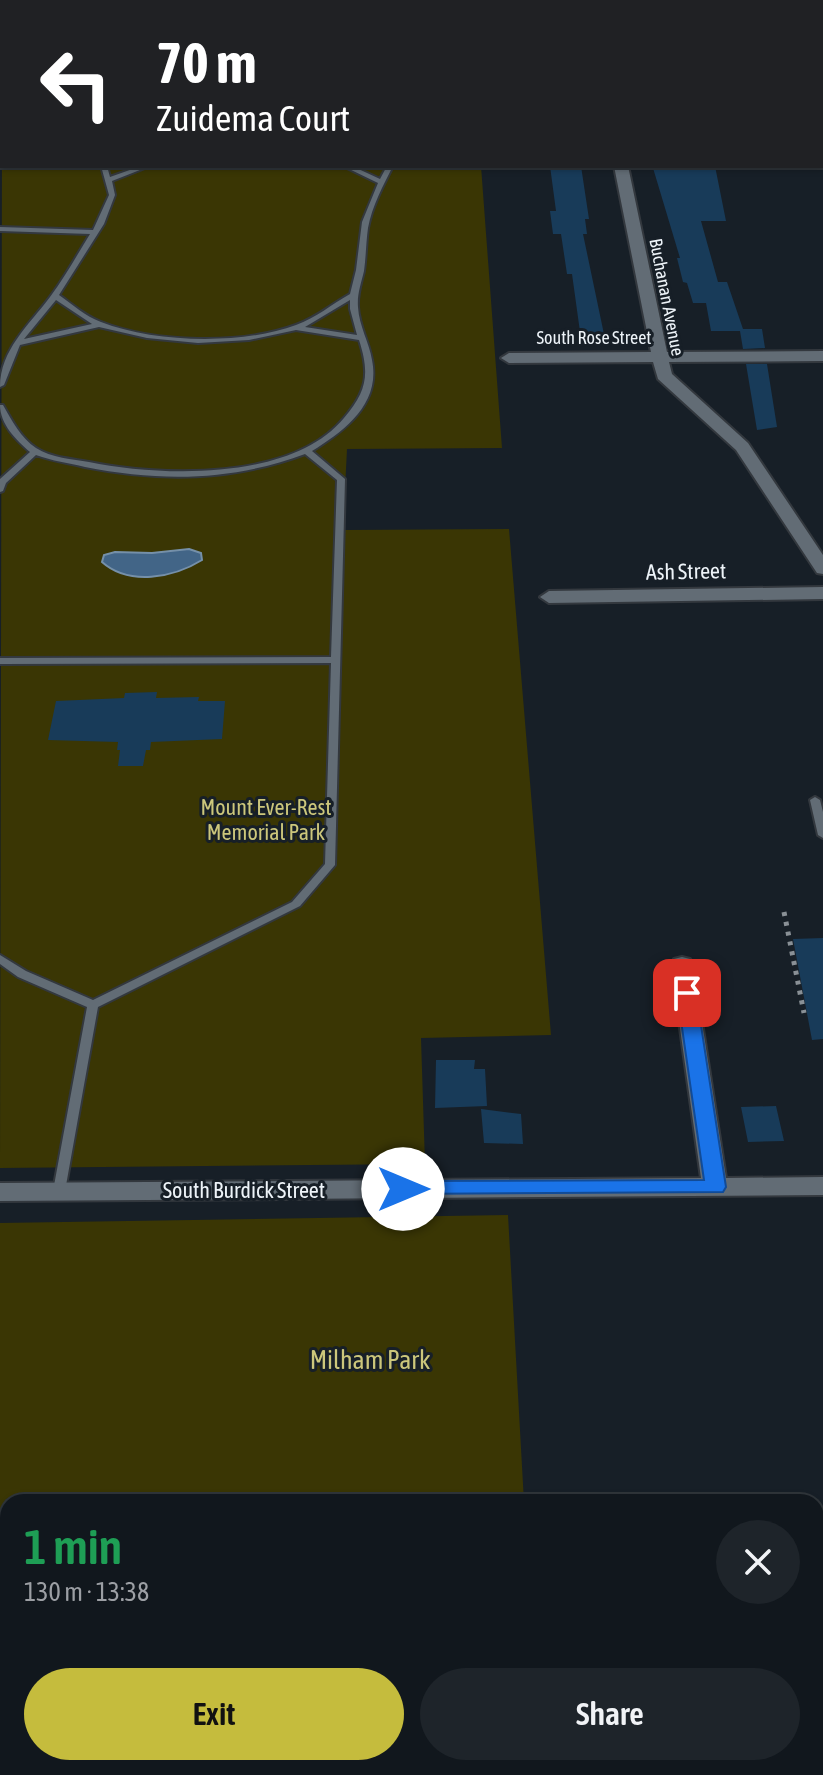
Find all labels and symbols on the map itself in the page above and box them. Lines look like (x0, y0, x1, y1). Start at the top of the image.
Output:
street label: Buchanan Avenue (645, 237, 689, 357)
street label: South Rose Street (536, 327, 652, 348)
street label: Ash Street (646, 557, 726, 585)
park label: Mount Ever-Rest Memorial Park (200, 794, 332, 845)
pin (653, 959, 721, 1027)
position arrow (361, 1147, 445, 1231)
street label: South Burdick Street (163, 1177, 325, 1203)
park label: Milham Park (310, 1345, 430, 1375)

